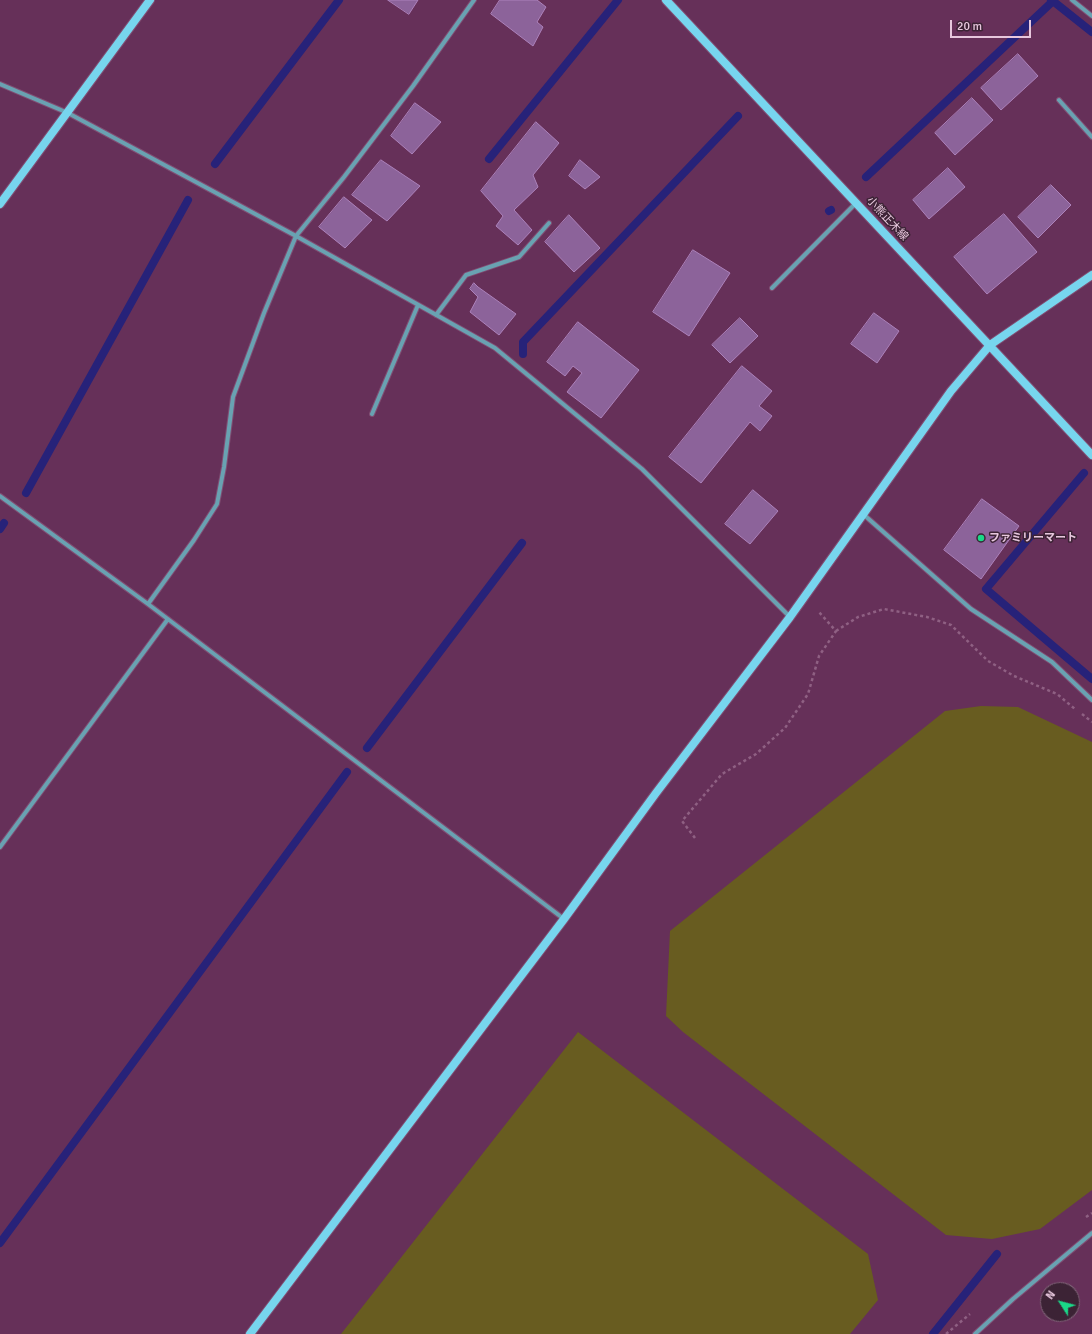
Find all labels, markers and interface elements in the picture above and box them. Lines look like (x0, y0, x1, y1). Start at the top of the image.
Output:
scale bar (952, 12, 1033, 38)
text: 20 m (957, 19, 982, 34)
street label: 小熊正木線 (863, 194, 911, 244)
place label: ファミリーマート (989, 531, 1077, 545)
marker: ファミリーマート (976, 533, 986, 543)
north arrow (1040, 1282, 1080, 1322)
text: N (1043, 1288, 1058, 1302)

